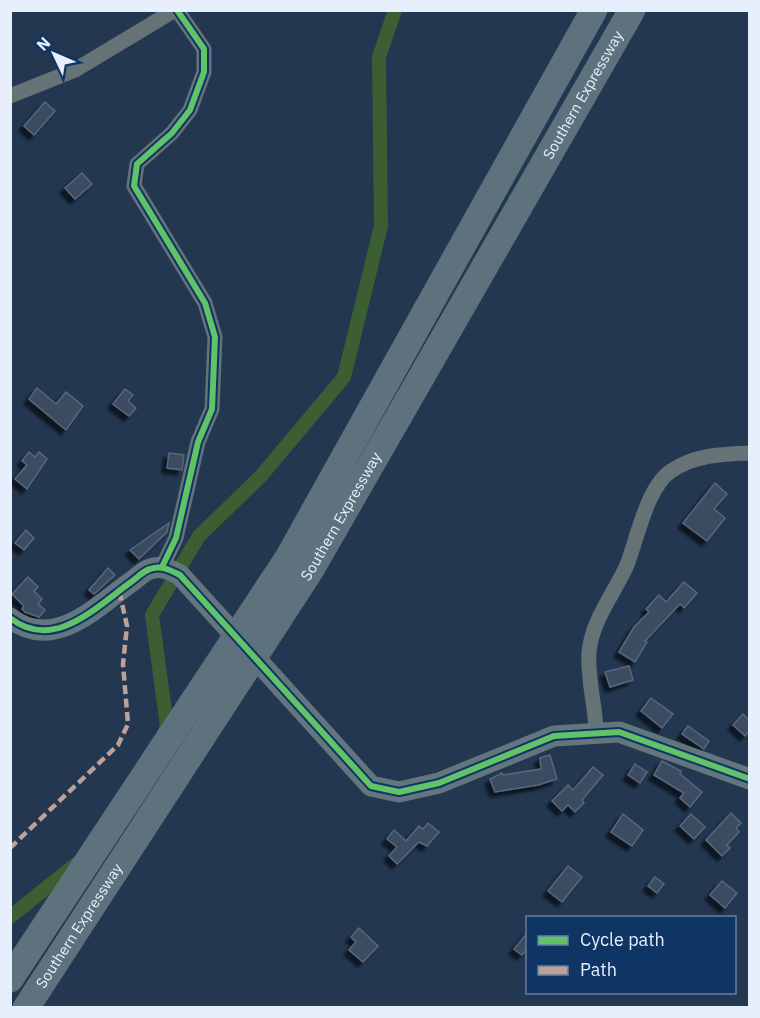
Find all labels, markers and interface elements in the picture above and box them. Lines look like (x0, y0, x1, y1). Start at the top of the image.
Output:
north arrow (24, 24, 84, 84)
street label: Southern Expressway (538, 27, 627, 162)
text: N (32, 32, 54, 55)
street label: Southern Expressway (296, 448, 385, 584)
street label: Southern Expressway (31, 859, 127, 992)
legend (526, 916, 736, 994)
text: Cycle path (580, 928, 665, 951)
text: Path (580, 958, 617, 981)

